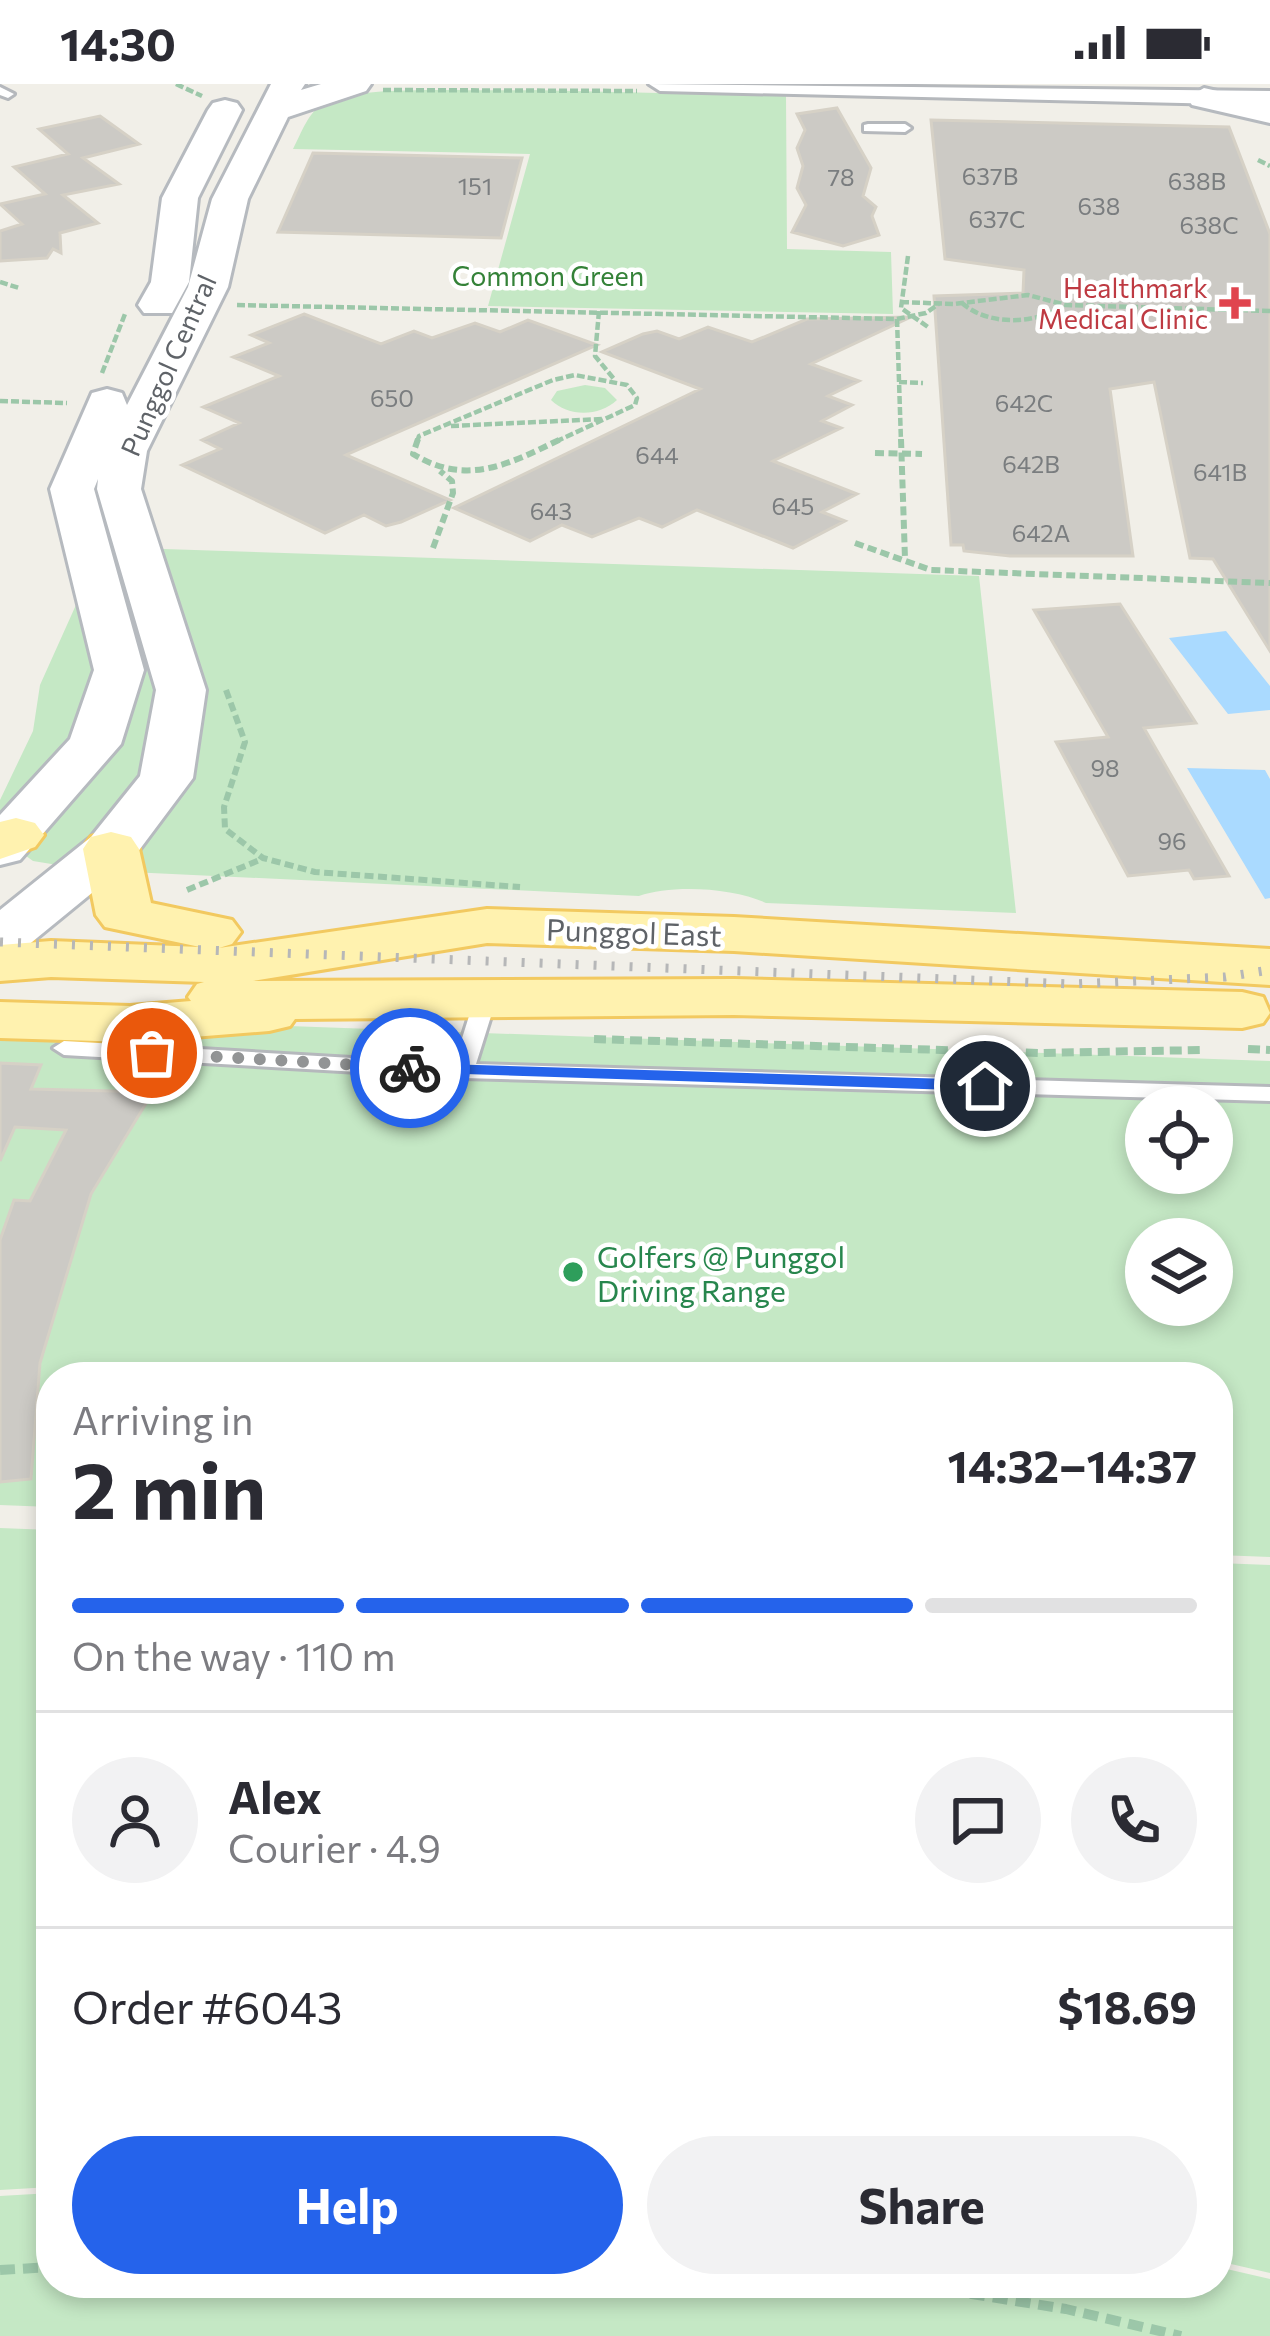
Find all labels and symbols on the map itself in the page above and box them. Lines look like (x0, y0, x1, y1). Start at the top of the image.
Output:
house number: 637B (962, 161, 1018, 190)
house number: 78 (827, 162, 855, 191)
house number: 638B (1168, 166, 1226, 195)
house number: 151 (458, 171, 492, 200)
house number: 638 (1078, 191, 1120, 220)
house number: 637C (968, 204, 1026, 233)
house number: 638C (1179, 210, 1239, 239)
park label: Common Green (452, 259, 644, 292)
street label: Punggol Central (113, 269, 223, 461)
place label: Healthmark Medical Clinic (1038, 271, 1208, 335)
marker: Healthmark Medical Clinic (1219, 287, 1251, 319)
house number: 650 (370, 383, 414, 412)
house number: 642C (995, 388, 1053, 417)
house number: 644 (635, 440, 679, 469)
house number: 642B (1002, 449, 1060, 478)
house number: 641B (1193, 457, 1247, 486)
house number: 645 (772, 491, 814, 520)
house number: 643 (530, 496, 572, 525)
house number: 642A (1012, 518, 1070, 547)
house number: 98 (1090, 753, 1120, 782)
house number: 96 (1157, 826, 1187, 855)
street label: Punggol East (546, 909, 722, 953)
pin (101, 1002, 203, 1104)
courier (350, 1008, 470, 1128)
pin (934, 1035, 1036, 1137)
place label: Golfers @ Punggol Driving Range (597, 1237, 845, 1308)
marker: Golfers @ Punggol Driving Range (560, 1259, 586, 1285)

